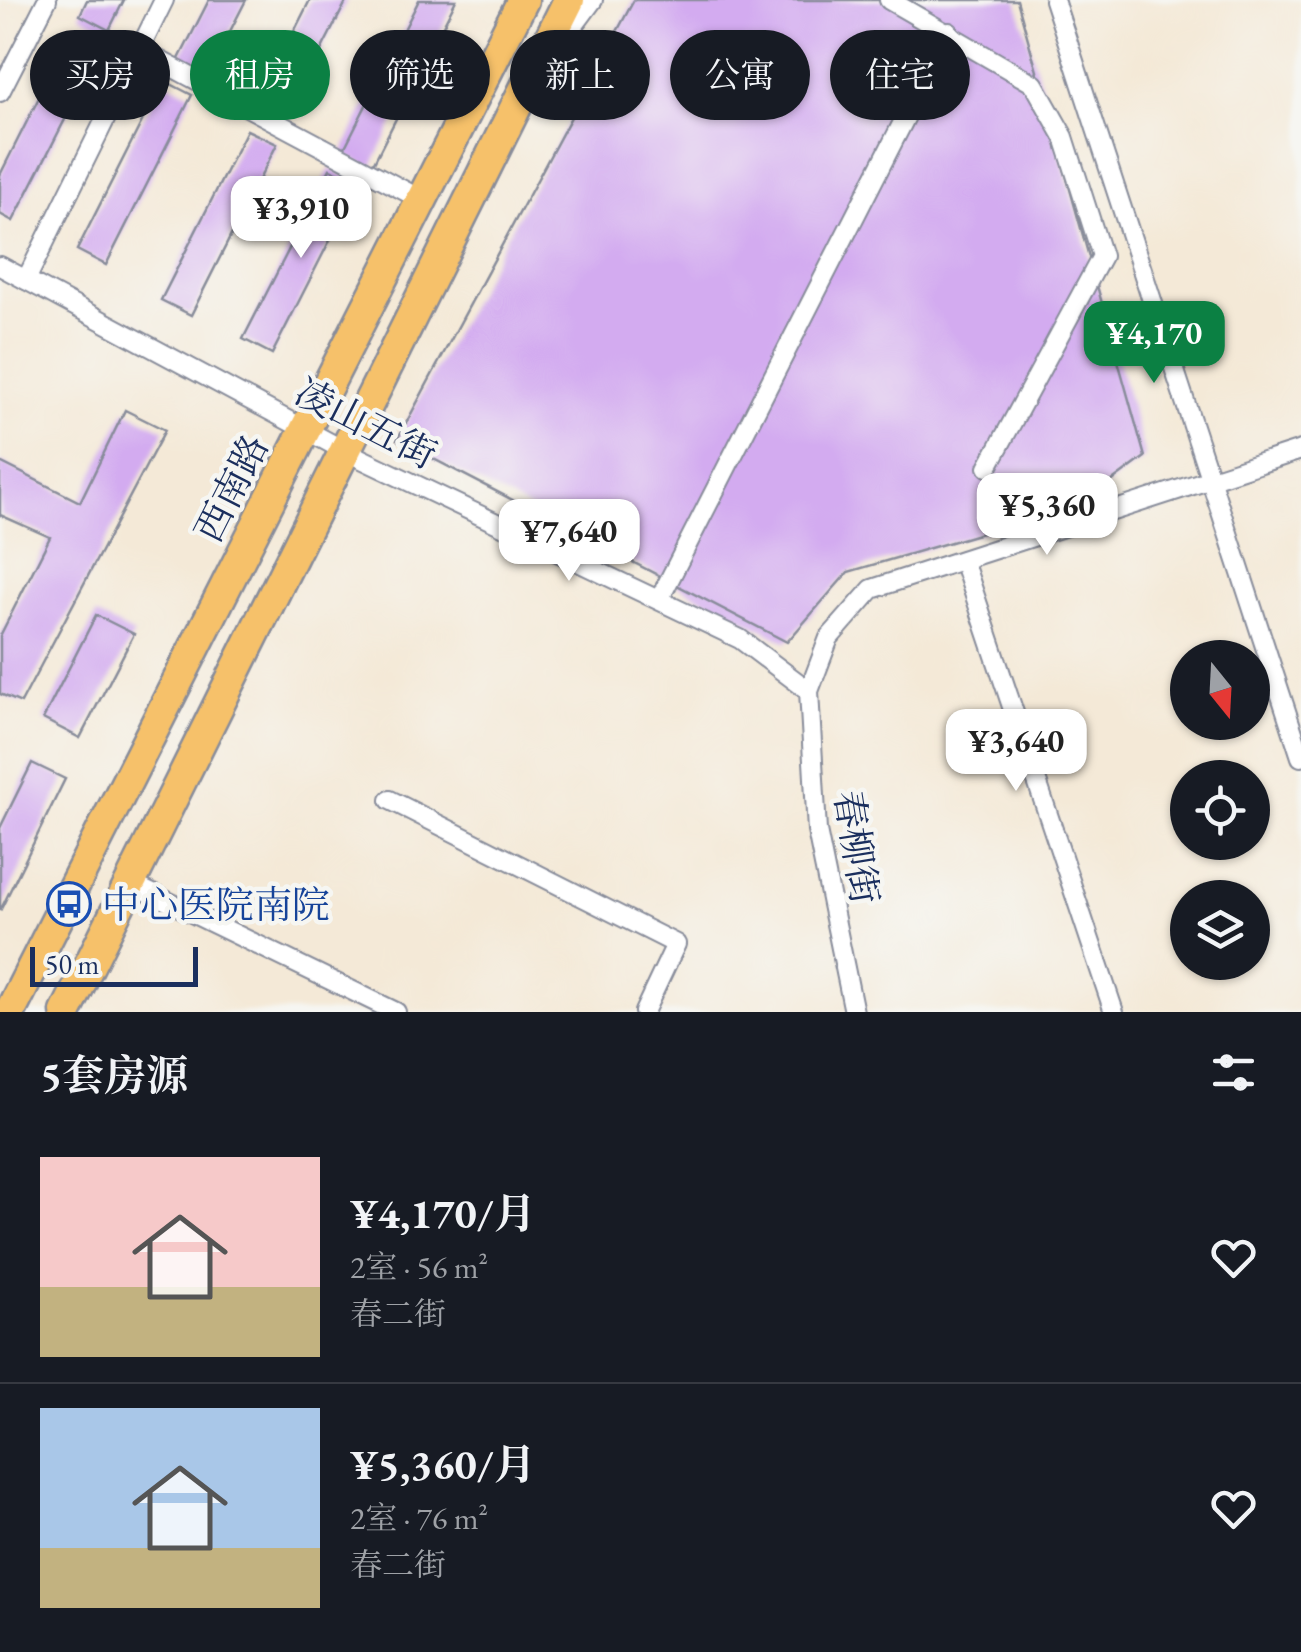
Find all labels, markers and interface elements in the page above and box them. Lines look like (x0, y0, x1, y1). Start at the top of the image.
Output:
chip: 买房 (30, 30, 170, 120)
chip: 租房 (190, 30, 330, 120)
chip: 筛选 (350, 30, 490, 120)
chip: 新上 (510, 30, 650, 120)
chip: 公寓 (670, 30, 810, 120)
chip: 住宅 (830, 30, 970, 120)
pin: ¥3,910 (220, 176, 382, 261)
text: ¥3,910 (253, 187, 349, 229)
pin: ¥4,170 (1073, 301, 1235, 386)
text: ¥4,170 (1106, 312, 1202, 354)
street label: 凌山五街 (287, 367, 445, 479)
street label: 西南路 (183, 426, 279, 550)
pin: ¥5,360 (966, 473, 1128, 558)
text: ¥5,360 (999, 484, 1095, 526)
pin: ¥7,640 (488, 499, 650, 584)
text: ¥7,640 (521, 510, 617, 552)
north arrow (1170, 640, 1270, 740)
map controls (1170, 640, 1270, 980)
pin: ¥3,640 (935, 709, 1097, 794)
text: ¥3,640 (968, 720, 1064, 762)
button: locate (1170, 760, 1270, 860)
street label: 春柳街 (824, 787, 890, 907)
place label: 中心医院南院 (102, 880, 330, 929)
button: layers (1170, 880, 1270, 980)
bus stop icon: 中心医院南院 (46, 881, 92, 927)
scale bar (30, 942, 198, 986)
text: 50 m (45, 946, 99, 982)
icon: filters (1206, 1045, 1261, 1100)
text: 5套房源 (40, 1048, 188, 1103)
text: ¥4,170/月 (350, 1186, 536, 1241)
icon: home (120, 1197, 240, 1317)
icon: heart (1206, 1230, 1261, 1285)
text: 2室 · 56 m² (350, 1246, 488, 1288)
text: 春二街 (350, 1293, 446, 1335)
text: ¥5,360/月 (350, 1437, 536, 1492)
icon: home (120, 1448, 240, 1568)
icon: heart (1206, 1481, 1261, 1536)
text: 2室 · 76 m² (350, 1497, 488, 1539)
text: 春二街 (350, 1544, 446, 1586)

